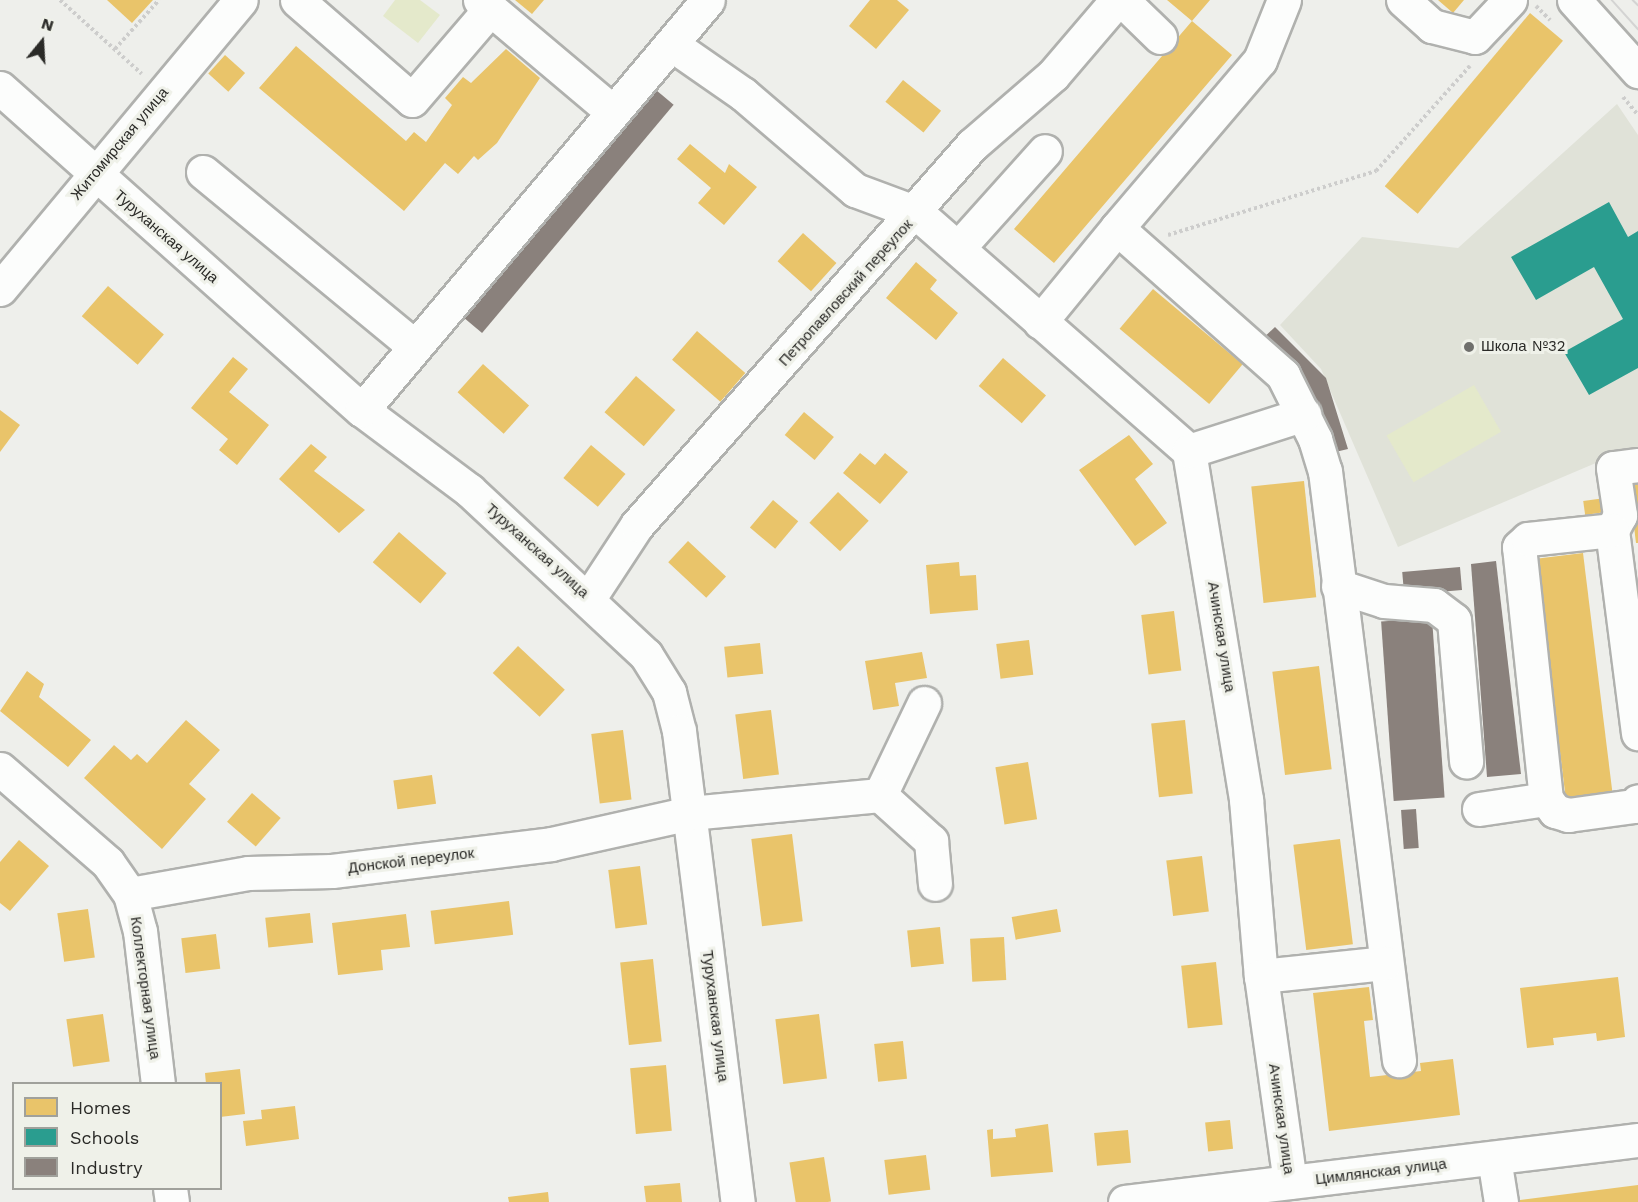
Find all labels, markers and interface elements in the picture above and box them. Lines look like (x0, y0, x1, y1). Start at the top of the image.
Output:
north arrow (12, 12, 72, 72)
text: N (39, 14, 56, 35)
street label: Житомирская улица (68, 84, 172, 204)
street label: Туруханская улица (110, 187, 222, 287)
street label: Петропавловский переулок (775, 216, 917, 370)
place label: Школа №32 (1481, 338, 1566, 356)
marker: Школа №32 (1462, 340, 1476, 354)
street label: Туруханская улица (482, 500, 592, 602)
street label: Ачинская улица (1203, 580, 1239, 694)
street label: Донской переулок (347, 844, 475, 878)
street label: Коллекторная улица (126, 916, 164, 1060)
street label: Туруханская улица (698, 949, 732, 1083)
street label: Ачинская улица (1264, 1062, 1298, 1176)
legend (12, 1082, 222, 1190)
text: Homes (70, 1097, 131, 1118)
text: Schools (70, 1127, 139, 1148)
street label: Цимлянская улица (1314, 1155, 1448, 1189)
text: Industry (70, 1157, 142, 1178)

